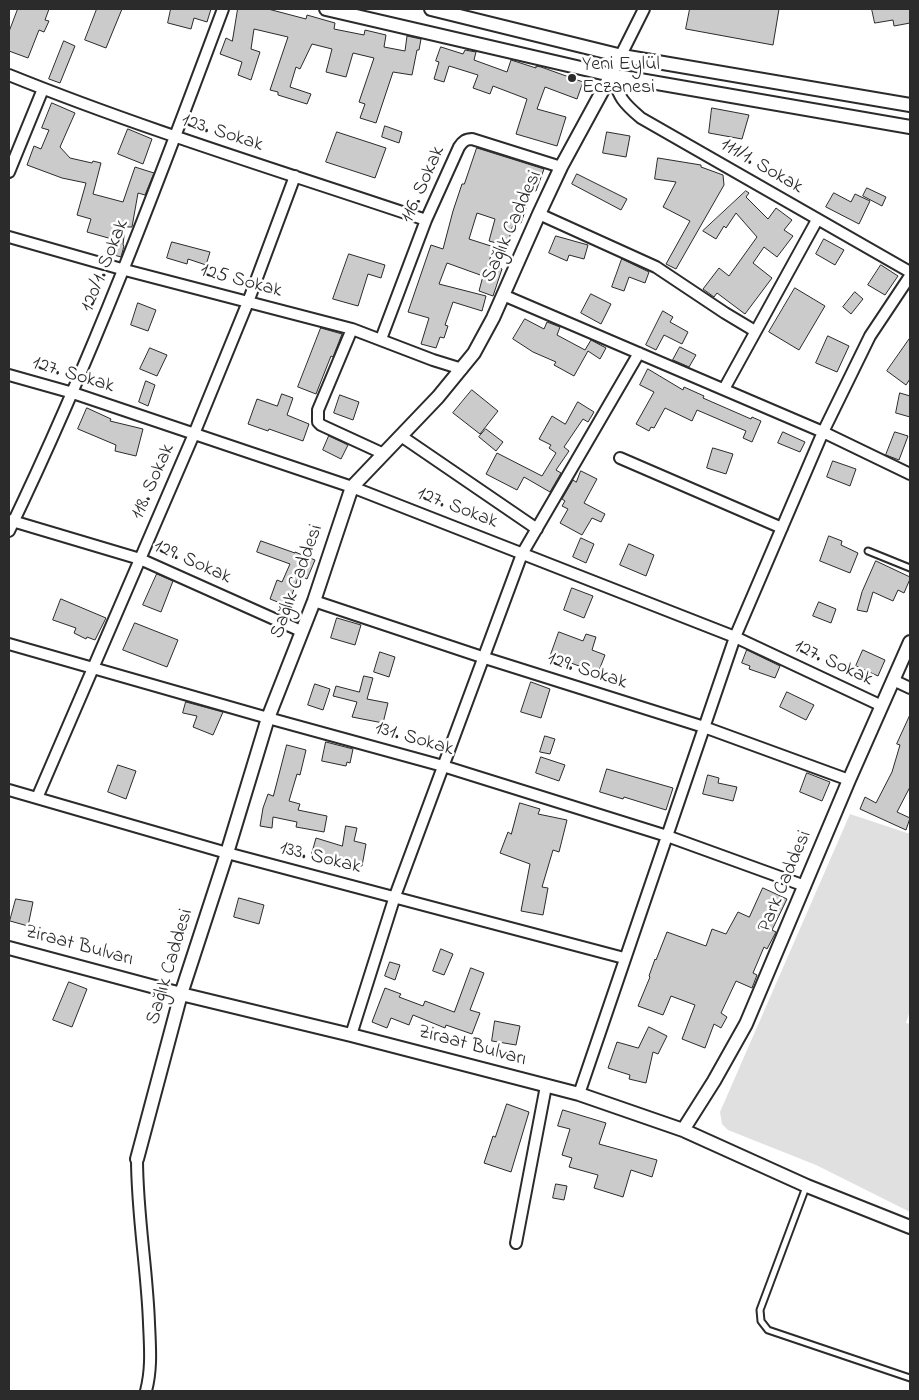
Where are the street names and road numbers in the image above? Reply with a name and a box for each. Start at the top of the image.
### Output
street label: 123. Sokak [178,110,266,158]
street label: 111/1. Sokak [715,134,807,200]
street label: 116. Sokak [396,143,452,227]
street label: Sağlık Caddesi [478,168,548,286]
street label: 120/1. Sokak [77,216,135,316]
street label: 125 Sokak [197,260,285,304]
street label: 127. Sokak [29,352,117,400]
street label: 118. Sokak [127,440,181,524]
street label: 127. Sokak [413,483,501,535]
street label: Sağlık Caddesi [266,522,330,642]
street label: 129. Sokak [149,535,235,591]
street label: 127. Sokak [790,635,876,693]
street label: 129. Sokak [544,648,630,696]
street label: 131. Sokak [372,717,456,763]
street label: Park Caddesi [754,828,818,936]
street label: 133. Sokak [277,837,363,881]
street label: Sağlık Caddesi [142,906,200,1028]
street label: Ziraat Bulvarı [22,921,136,973]
street label: Ziraat Bulvarı [415,1021,529,1073]

